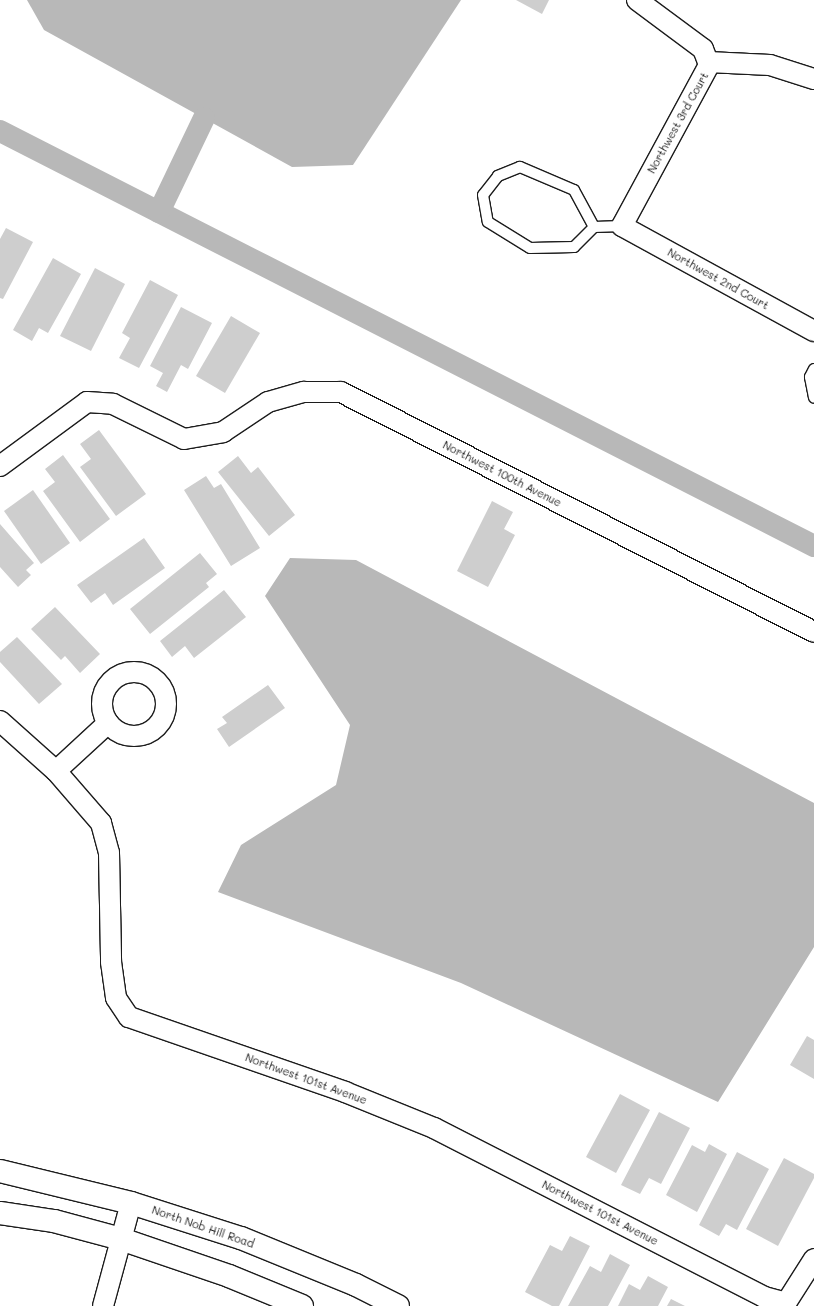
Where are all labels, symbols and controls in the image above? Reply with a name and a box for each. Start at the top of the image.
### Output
street label: Northwest 3rd Court [645,70,711,176]
street label: Northwest 2nd Court [665,246,771,312]
street label: Northwest 100th Avenue [440,438,564,510]
street label: Northwest 101st Avenue [243,1051,369,1107]
street label: Northwest 101st Avenue [540,1178,660,1248]
street label: North Nob Hill Road [150,1203,256,1251]

